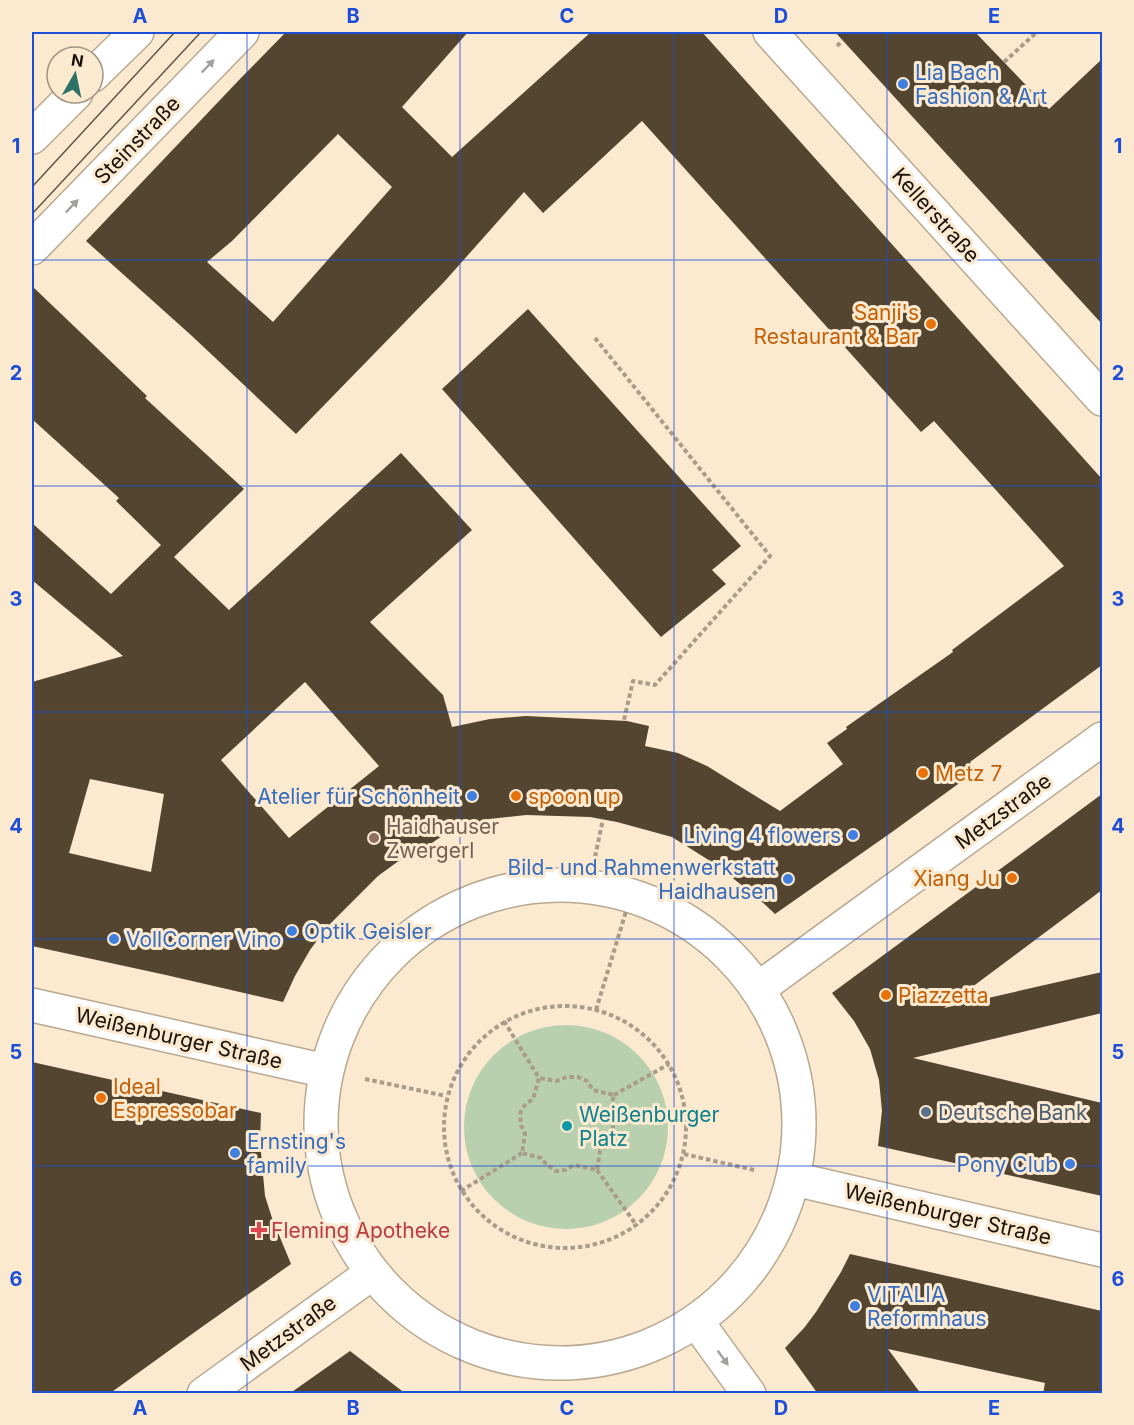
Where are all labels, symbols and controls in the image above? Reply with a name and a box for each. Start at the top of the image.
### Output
text: A [133,4,148,28]
text: B [346,4,360,28]
text: C [560,4,574,28]
text: D [774,4,788,28]
text: E [988,4,1000,28]
north arrow [45,45,105,105]
text: N [70,49,85,71]
one-way arrow [201,59,215,74]
place label: Lia Bach Fashion & Art [915,60,1047,109]
marker: Lia Bach Fashion & Art [896,77,910,91]
street label: Steinstraße [89,91,185,189]
text: 1 [12,134,20,158]
text: 1 [1114,134,1122,158]
street label: Kellerstraße [887,163,985,267]
one-way arrow [65,200,79,214]
place label: Sanji's Restaurant & Bar [754,300,919,349]
marker: Sanji's Restaurant & Bar [924,317,938,331]
text: 2 [10,361,22,385]
text: 2 [1112,361,1124,385]
text: 3 [10,587,22,611]
text: 3 [1112,587,1124,611]
place label: Metz 7 [935,761,1002,786]
marker: Metz 7 [916,766,930,780]
street label: Metzstraße [950,768,1056,854]
place label: Atelier für Schönheit [257,784,460,809]
place label: spoon up [528,784,621,809]
marker: Atelier für Schönheit [465,789,479,803]
marker: spoon up [509,789,523,803]
text: 4 [9,814,23,838]
place label: Haidhauser Zwergerl [386,814,499,863]
text: 4 [1111,814,1125,838]
place label: Living 4 flowers [683,823,841,848]
marker: Living 4 flowers [846,828,860,842]
marker: Haidhauser Zwergerl [367,831,381,845]
place label: Bild- und Rahmenwerkstatt Haidhausen [508,855,776,904]
place label: Xiang Ju [913,866,1000,891]
marker: Xiang Ju [1005,871,1019,885]
marker: Bild- und Rahmenwerkstatt Haidhausen [781,872,795,886]
place label: Optik Geisler [304,919,432,944]
marker: Optik Geisler [285,924,299,938]
place label: VollCorner Vino [126,927,281,952]
marker: VollCorner Vino [107,932,121,946]
place label: Piazzetta [898,983,989,1008]
marker: Piazzetta [879,988,893,1002]
street label: Weißenburger Straße [73,1002,285,1074]
text: 5 [10,1040,22,1064]
text: 5 [1112,1040,1124,1064]
place label: Ideal Espressobar [113,1074,237,1123]
marker: Ideal Espressobar [94,1091,108,1105]
place label: Deutsche Bank [938,1100,1088,1125]
place label: Weißenburger Platz [579,1102,720,1151]
marker: Deutsche Bank [919,1105,933,1119]
marker: Weißenburger Platz [560,1119,574,1133]
place label: Ernsting's family [247,1129,346,1178]
marker: Ernsting's family [228,1146,242,1160]
place label: Pony Club [957,1152,1058,1177]
marker: Pony Club [1063,1157,1077,1171]
street label: Weißenburger Straße [842,1178,1054,1250]
place label: Fleming Apotheke [271,1218,450,1243]
marker: Fleming Apotheke [252,1223,266,1237]
text: 6 [10,1267,23,1291]
text: 6 [1112,1267,1125,1291]
place label: VITALIA Reformhaus [867,1282,987,1331]
street label: Metzstraße [235,1290,341,1376]
marker: VITALIA Reformhaus [848,1299,862,1313]
one-way arrow [717,1349,729,1365]
text: A [133,1396,148,1420]
text: B [346,1396,360,1420]
text: C [560,1396,574,1420]
text: D [774,1396,788,1420]
text: E [988,1396,1000,1420]

